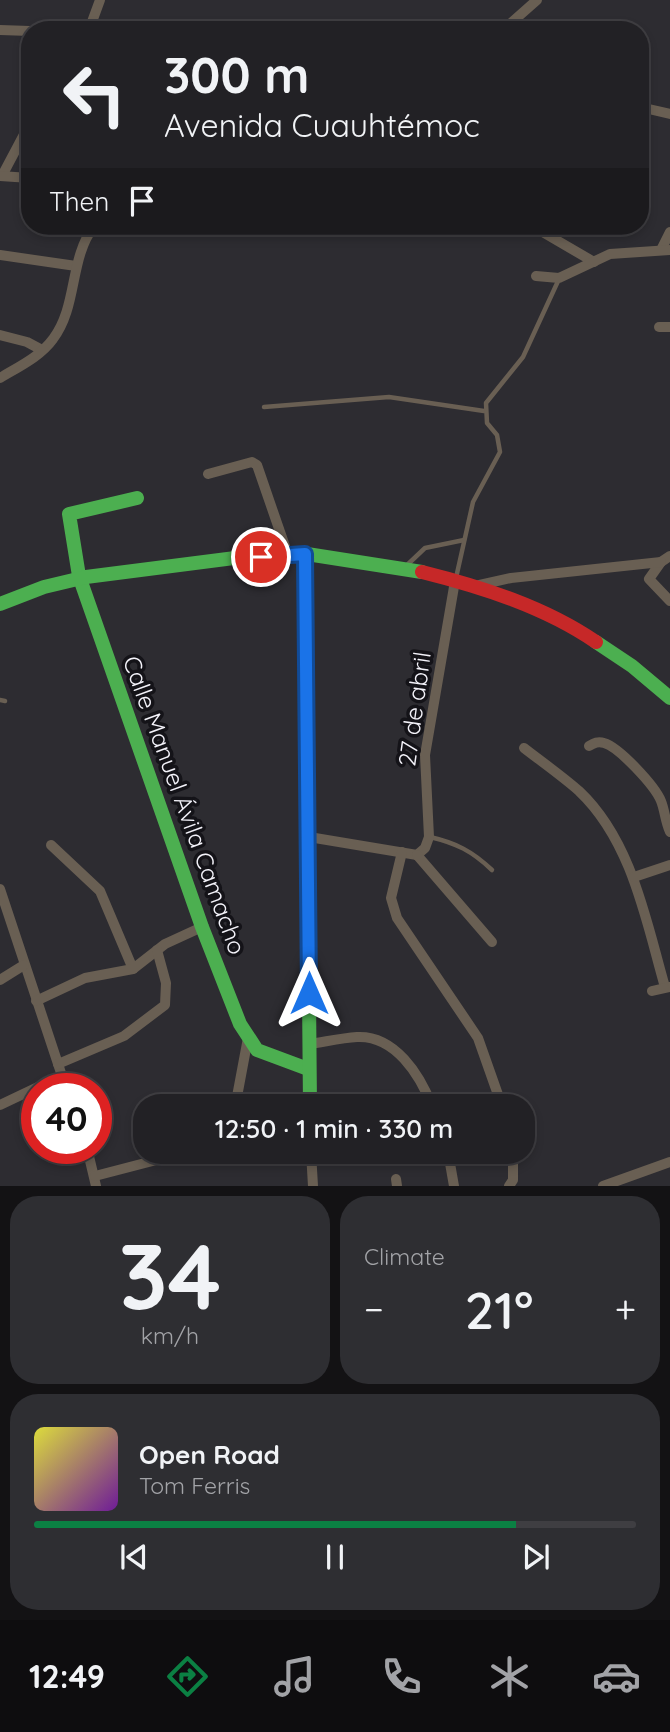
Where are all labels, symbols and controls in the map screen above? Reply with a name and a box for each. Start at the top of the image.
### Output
text: 300 m [164,44,309,105]
icon: left [49,49,140,140]
text: Avenida Cuauhtémoc [164,105,480,145]
icon: arrive [123,182,161,220]
text: Then [49,185,109,218]
pin [231,527,291,587]
icon: arrive [242,538,280,576]
street label: 27 de abril [391,650,437,768]
street label: Calle Manuel Ávila Camacho [117,651,253,959]
position arrow [272,956,346,1030]
speed limit sign: 40 [21,1073,112,1164]
text: 12:50 · 1 min · 330 m [215,1112,453,1145]
text: 34 [119,1218,221,1332]
text: Climate [364,1242,445,1271]
text: 21° [465,1277,533,1342]
text: − [364,1285,384,1333]
text: + [615,1285,636,1333]
text: km/h [141,1321,199,1350]
text: Open Road [139,1438,280,1471]
text: Tom Ferris [139,1471,250,1500]
icon: previous [115,1538,153,1576]
icon: pause [316,1538,354,1576]
icon: next [517,1538,555,1576]
icon: directions [163,1652,212,1701]
icon: music [270,1652,319,1701]
icon: phone [377,1652,426,1701]
icon: climate [485,1652,534,1701]
icon: car [592,1652,641,1701]
text: 12:49 [29,1656,105,1696]

